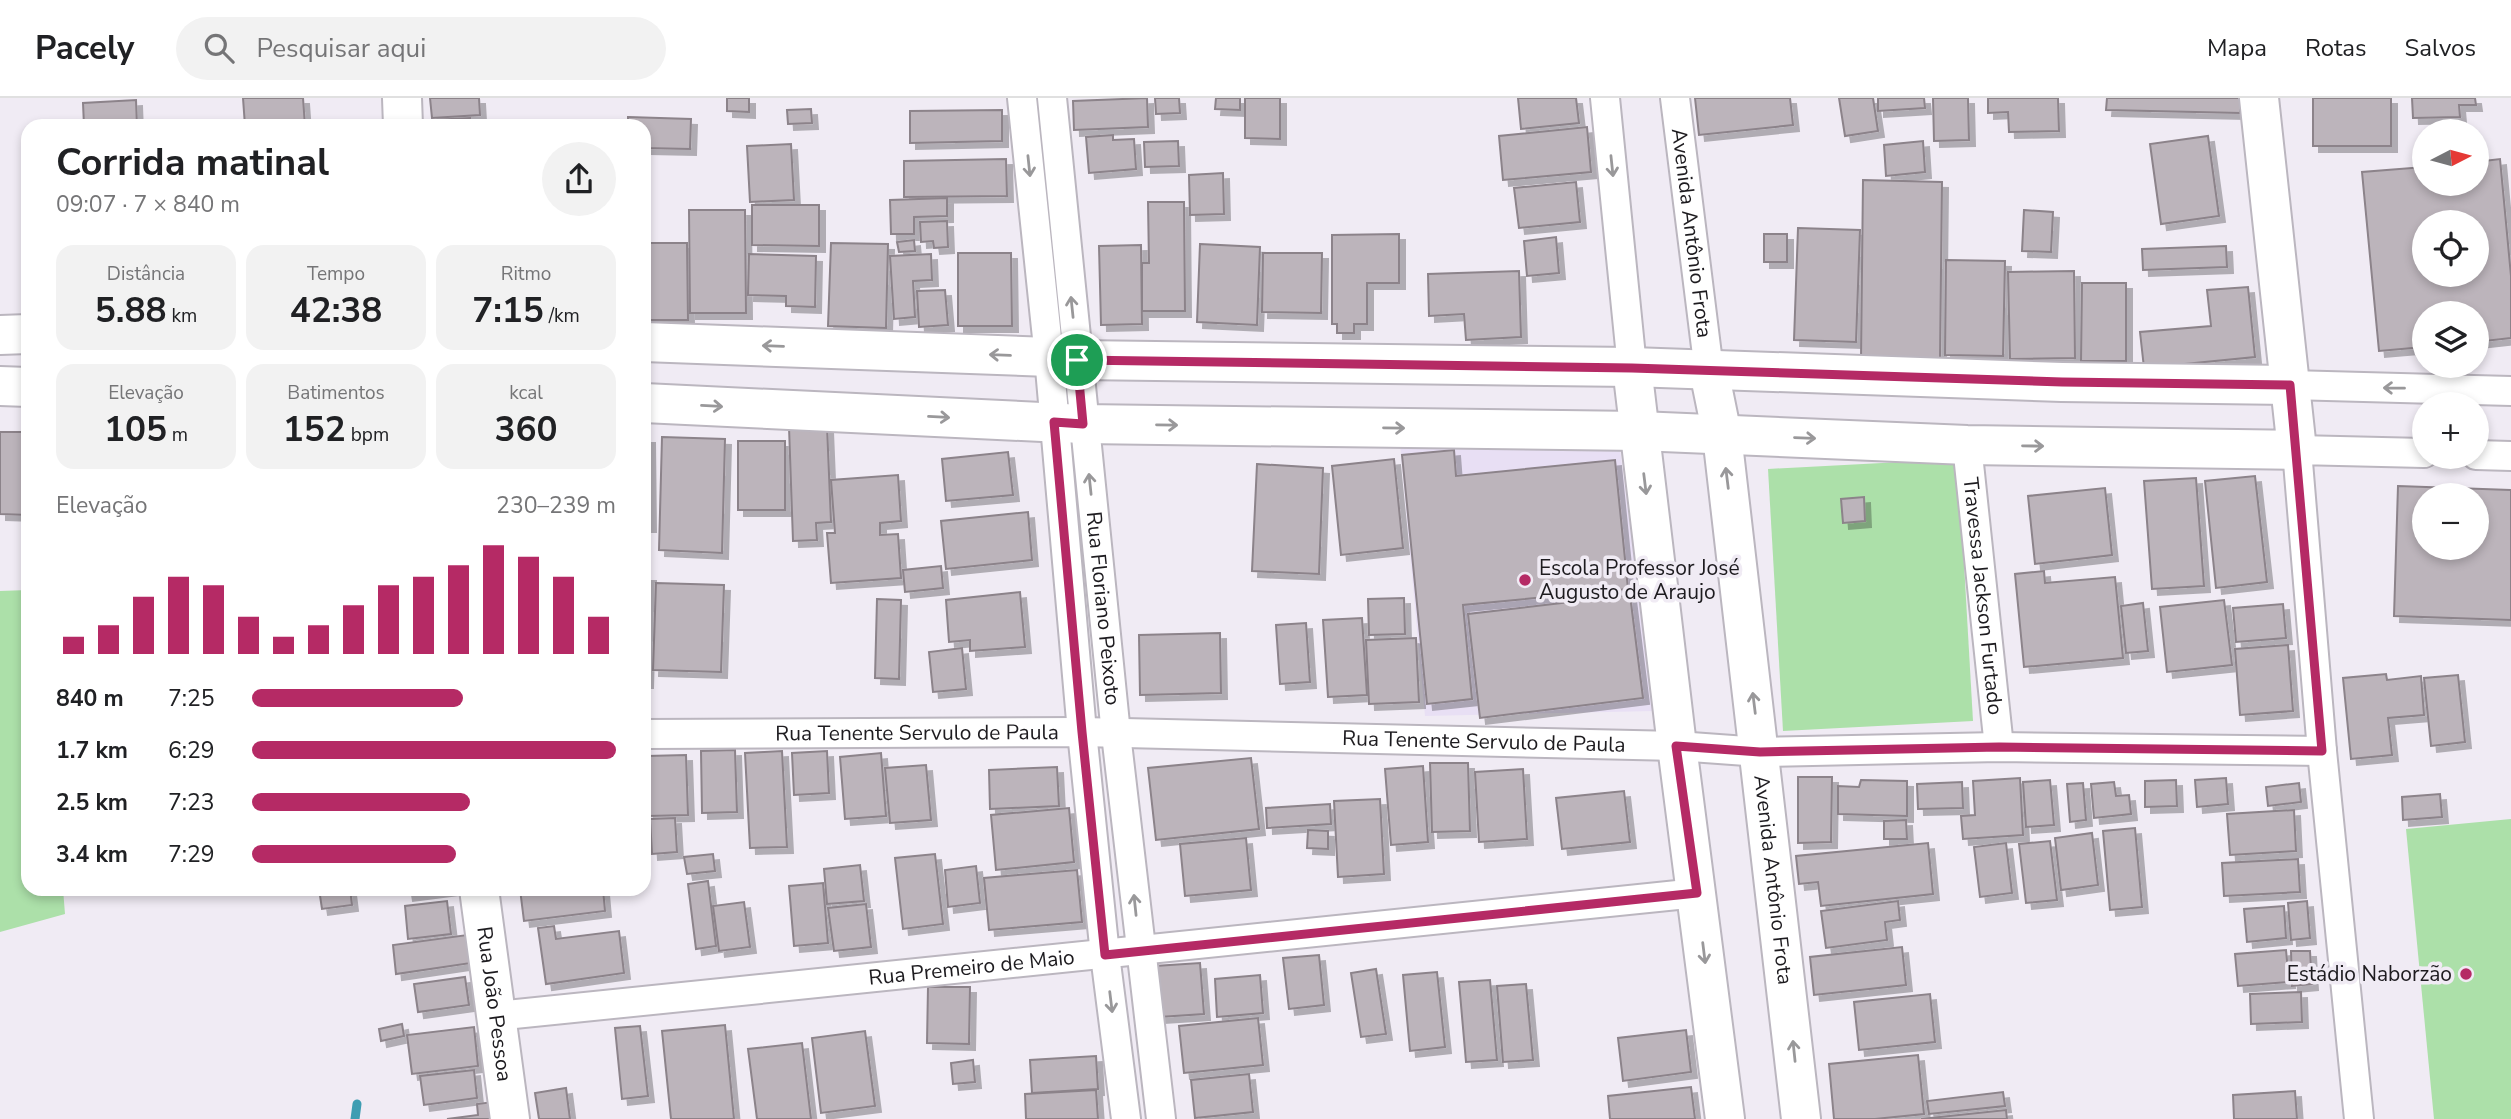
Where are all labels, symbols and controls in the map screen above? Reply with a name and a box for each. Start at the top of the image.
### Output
search box [176,17,666,80]
text: Pacely [35,26,134,71]
icon: search [200,29,238,67]
text: Pesquisar aqui [256,31,426,66]
text: Mapa [2207,32,2267,64]
text: Rotas [2305,32,2367,64]
text: Salvos [2405,32,2476,64]
north arrow [2412,119,2488,196]
map controls [2412,119,2489,560]
street label: Avenida Antônio Frota [1665,126,1719,339]
text: Corrida matinal [56,137,329,188]
button: share [542,142,616,216]
one-way arrow [1023,154,1036,177]
one-way arrow [1606,154,1619,177]
text: 09:07 · 7 × 840 m [56,189,240,220]
button: locate [2412,210,2489,287]
text: Distância [107,261,185,287]
text: Tempo [307,261,365,287]
text: Ritmo [501,261,551,287]
text: 5.88 [95,287,167,334]
text: 42:38 [290,287,382,334]
text: 7:15 [472,287,544,334]
one-way arrow [1066,296,1079,319]
button: layers [2412,301,2489,378]
text: km [167,303,197,329]
text: /km [544,303,580,329]
pin [1047,330,1107,390]
one-way arrow [762,340,785,353]
icon: arrive [1058,341,1096,379]
one-way arrow [989,348,1012,361]
text: Elevação [108,380,184,406]
text: Batimentos [287,380,385,406]
text: kcal [509,380,543,406]
one-way arrow [2383,381,2406,395]
button: + [2412,392,2489,469]
one-way arrow [700,400,723,413]
text: 105 [104,406,167,453]
text: 152 [283,406,346,453]
text: 360 [494,406,558,453]
one-way arrow [928,410,951,423]
one-way arrow [1155,418,1178,432]
one-way arrow [1382,421,1405,435]
text: m [167,422,188,448]
text: bpm [346,422,389,448]
one-way arrow [1793,432,1816,445]
one-way arrow [2021,439,2044,453]
one-way arrow [1721,467,1734,489]
one-way arrow [1639,472,1652,495]
one-way arrow [1083,474,1096,496]
street label: Travessa Jackson Furtado [1957,476,2010,716]
button: − [2412,483,2489,560]
text: Elevação [56,490,148,521]
text: 230–239 m [496,490,616,521]
street label: Rua Floriano Peixoto [1080,510,1127,707]
place label: Escola Professor José Augusto de Araujo [1539,554,1740,606]
marker: Escola Professor José Augusto de Araujo [1517,572,1533,588]
text: 840 m [56,683,124,714]
text: 7:25 [168,683,215,714]
one-way arrow [1747,693,1760,715]
street label: Rua Tenente Servulo de Paula [775,718,1059,747]
street label: Rua Tenente Servulo de Paula [1342,724,1626,759]
text: 1.7 km [56,735,128,766]
text: 6:29 [168,735,215,766]
street label: Avenida Antônio Frota [1747,773,1799,986]
text: 2.5 km [56,787,128,818]
text: 7:23 [168,787,215,818]
text: 3.4 km [56,839,128,870]
text: 7:29 [168,839,215,870]
one-way arrow [1128,895,1141,917]
street label: Rua João Pessoa [470,925,519,1083]
one-way arrow [1698,941,1711,964]
street label: Rua Premeiro de Maio [867,943,1076,992]
place label: Estádio Naborzão [2287,960,2452,988]
marker: Estádio Naborzão [2458,966,2474,982]
one-way arrow [1105,990,1118,1013]
one-way arrow [1787,1040,1800,1063]

